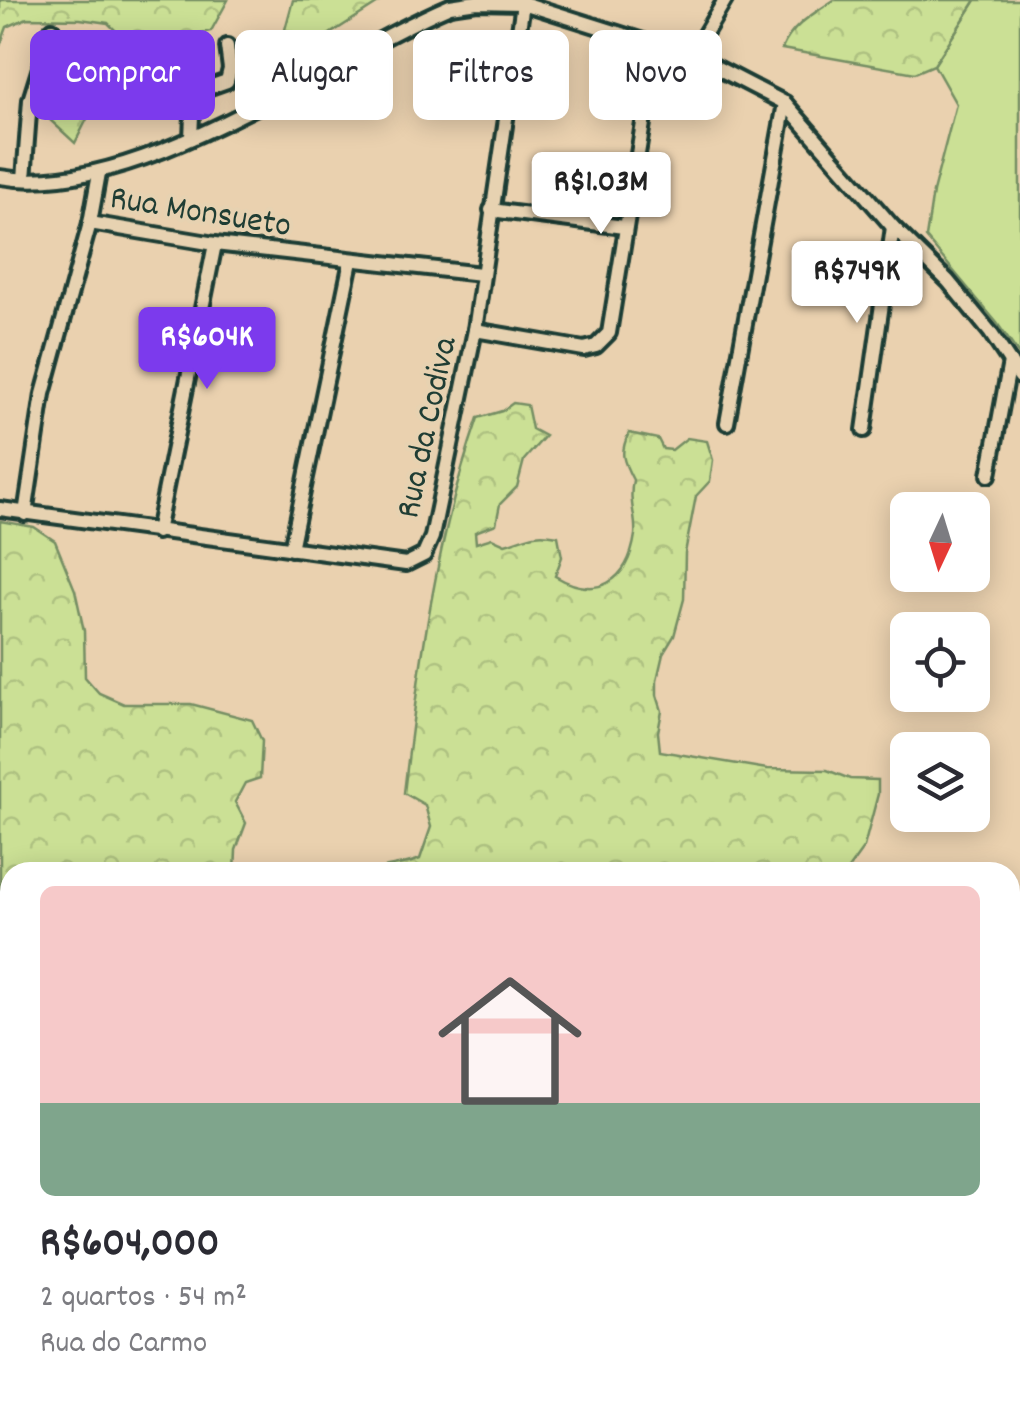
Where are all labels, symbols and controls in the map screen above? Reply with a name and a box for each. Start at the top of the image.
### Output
chip: Comprar [30,30,215,120]
chip: Alugar [235,30,393,120]
chip: Filtros [413,30,569,120]
chip: Novo [589,30,722,120]
pin: R$1.03M [509,152,693,237]
text: R$1.03M [554,161,648,207]
street label: Rua Monsueto [106,175,294,253]
pin: R$749K [776,241,938,326]
text: R$749K [814,250,900,296]
pin: R$604K [126,307,288,392]
text: R$604K [161,316,254,362]
street label: Rua da Codiva [385,332,473,523]
north arrow [890,492,990,592]
map controls [890,492,990,832]
button: locate [890,612,990,712]
button: layers [890,732,990,832]
icon: home [420,951,600,1131]
text: R$604,000 [40,1216,219,1276]
text: 2 quartos · 54 m² [40,1276,247,1322]
text: Rua do Carmo [40,1322,207,1368]

